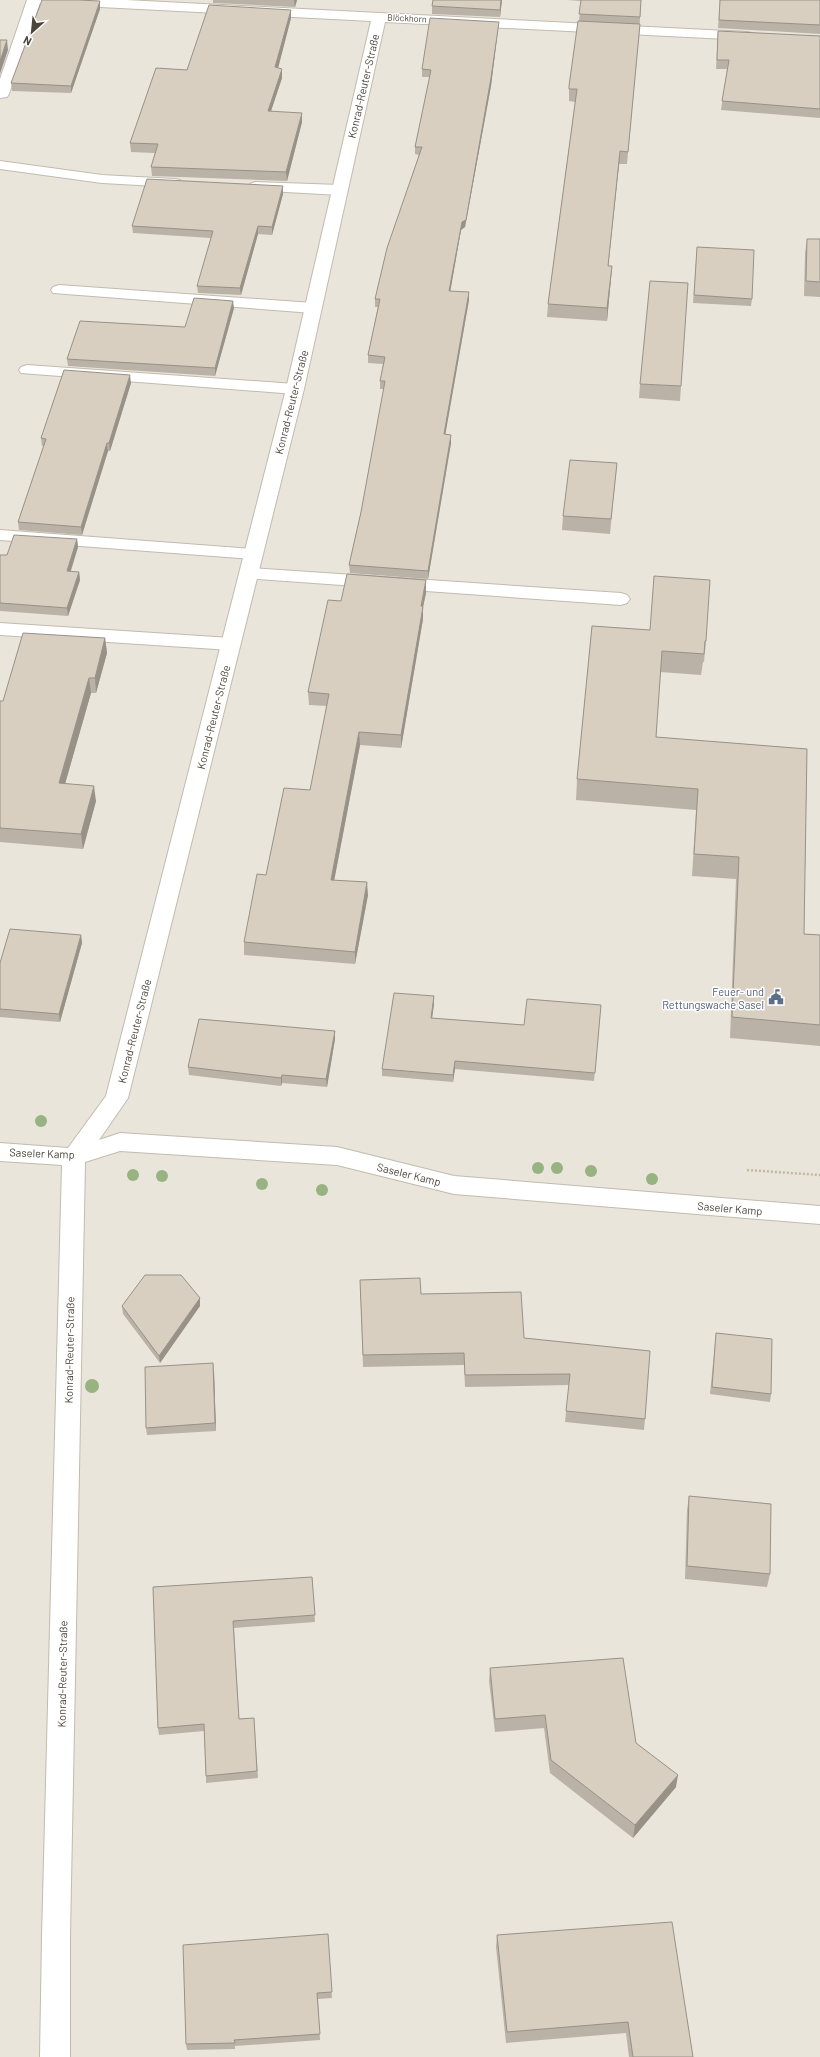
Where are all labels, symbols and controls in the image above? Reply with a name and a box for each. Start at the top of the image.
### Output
street label: Blöckhorn [387,11,427,25]
north arrow [12,12,52,52]
street label: Konrad-Reuter-Straße [345,32,381,140]
text: N [21,34,33,49]
street label: Konrad-Reuter-Straße [272,348,310,455]
street label: Konrad-Reuter-Straße [194,663,232,770]
street label: Konrad-Reuter-Straße [115,977,153,1084]
place label: Feuer- und Rettungswache Sasel [662,985,764,1011]
public building icon: Feuer- und Rettungswache Sasel [767,988,785,1006]
street label: Saseler Kamp [9,1145,75,1161]
street label: Saseler Kamp [376,1160,442,1188]
street label: Saseler Kamp [697,1199,763,1217]
street label: Konrad-Reuter-Straße [62,1296,76,1404]
street label: Konrad-Reuter-Straße [55,1620,69,1728]

